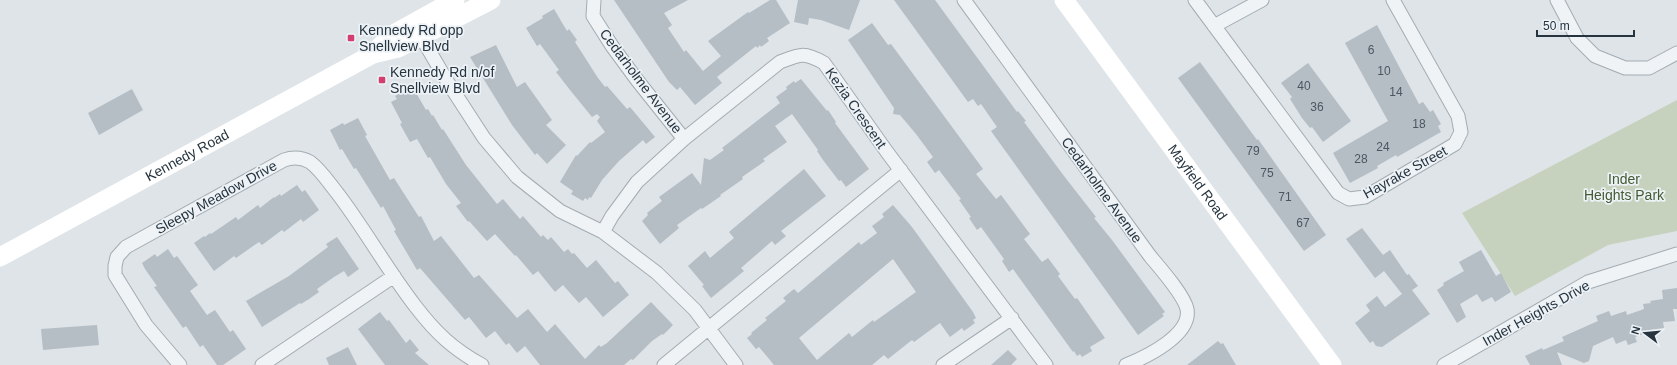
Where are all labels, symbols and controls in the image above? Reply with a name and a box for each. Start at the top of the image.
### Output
scale bar [1537,12,1634,38]
text: 50 m [1543,19,1570,33]
place label: Kennedy Rd opp Snellview Blvd [359,22,464,54]
street label: Cedarholme Avenue [597,26,686,137]
marker: Kennedy Rd opp Snellview Blvd [346,33,356,43]
house number: 6 [1368,43,1375,57]
place label: Kennedy Rd n/of Snellview Blvd [390,64,494,96]
house number: 10 [1377,64,1391,78]
street label: Kezia Crescent [822,65,890,152]
marker: Kennedy Rd n/of Snellview Blvd [377,75,387,85]
house number: 40 [1297,79,1311,93]
house number: 14 [1389,85,1403,99]
house number: 36 [1310,100,1324,114]
house number: 18 [1412,117,1426,131]
street label: Kennedy Road [143,126,232,184]
street label: Cedarholme Avenue [1058,134,1146,246]
house number: 24 [1376,140,1390,154]
street label: Mayfield Road [1165,141,1231,223]
street label: Hayrake Street [1360,142,1450,202]
house number: 79 [1246,144,1260,158]
house number: 28 [1354,152,1368,166]
street label: Sleepy Meadow Drive [153,157,280,237]
house number: 75 [1260,166,1274,180]
park label: Inder Heights Park [1584,171,1665,203]
house number: 71 [1278,190,1292,204]
house number: 67 [1296,216,1310,230]
street label: Inder Heights Drive [1480,277,1592,349]
north arrow [1625,313,1665,353]
text: N [1629,325,1642,336]

